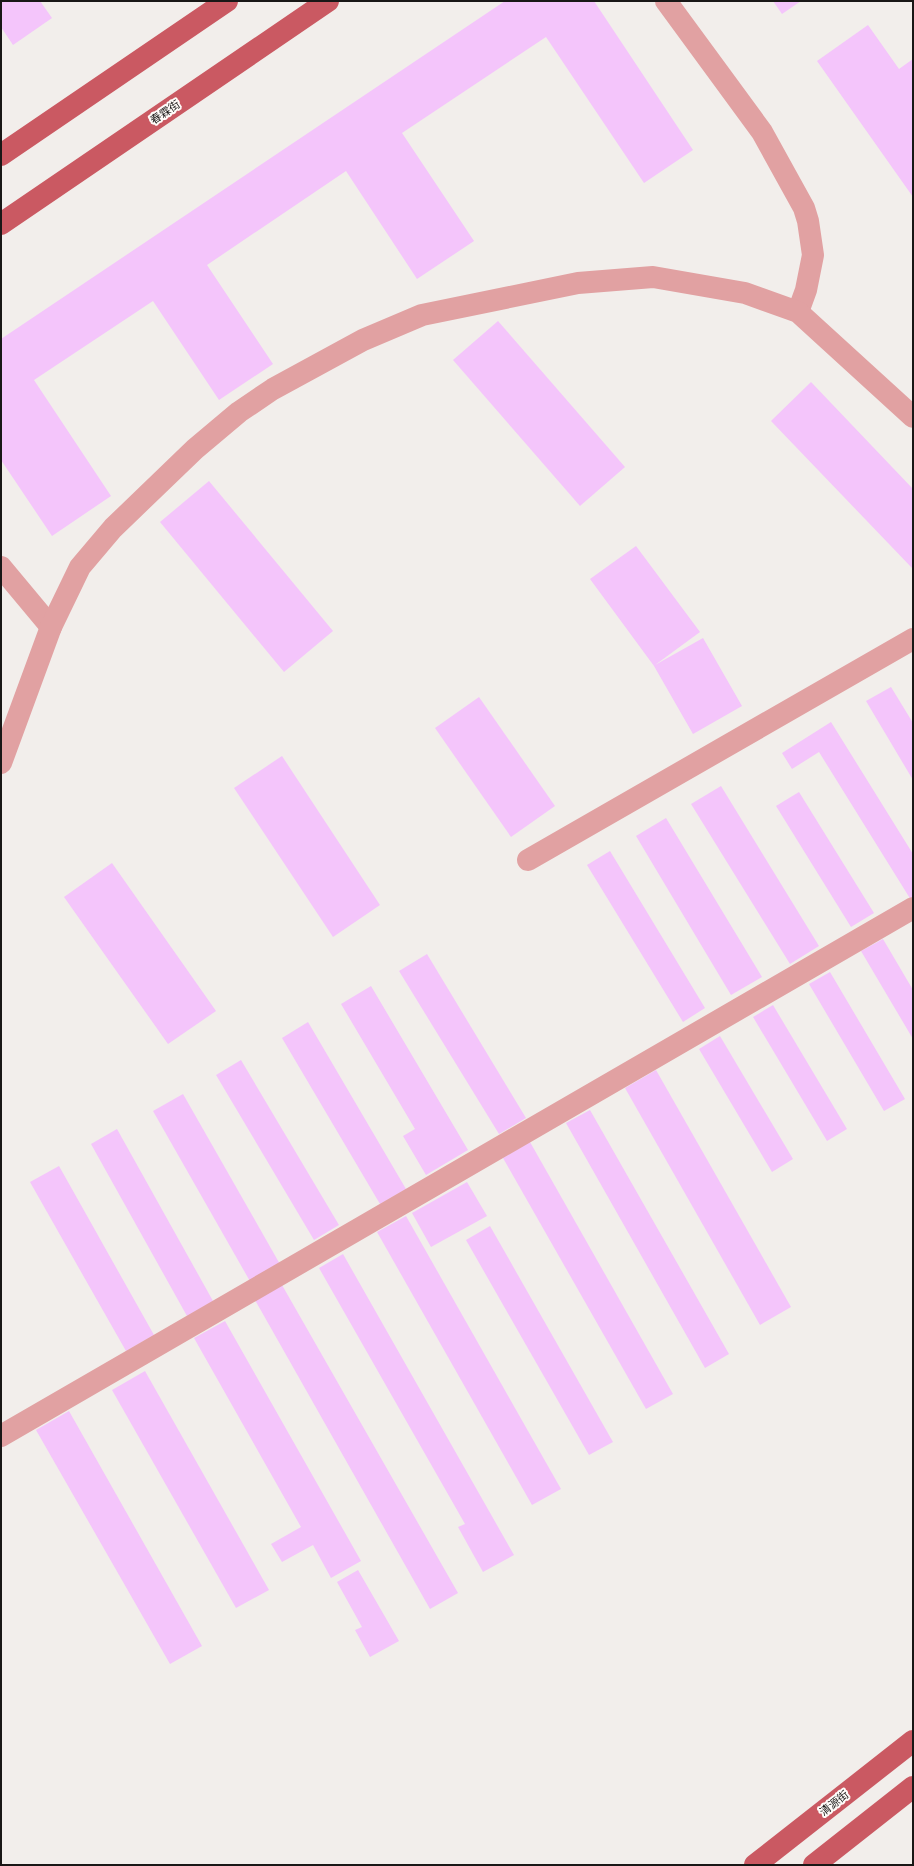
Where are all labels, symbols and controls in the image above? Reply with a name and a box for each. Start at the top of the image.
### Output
street label: 春霖街 [147,97,183,127]
street label: 清源街 [817,1787,851,1819]

